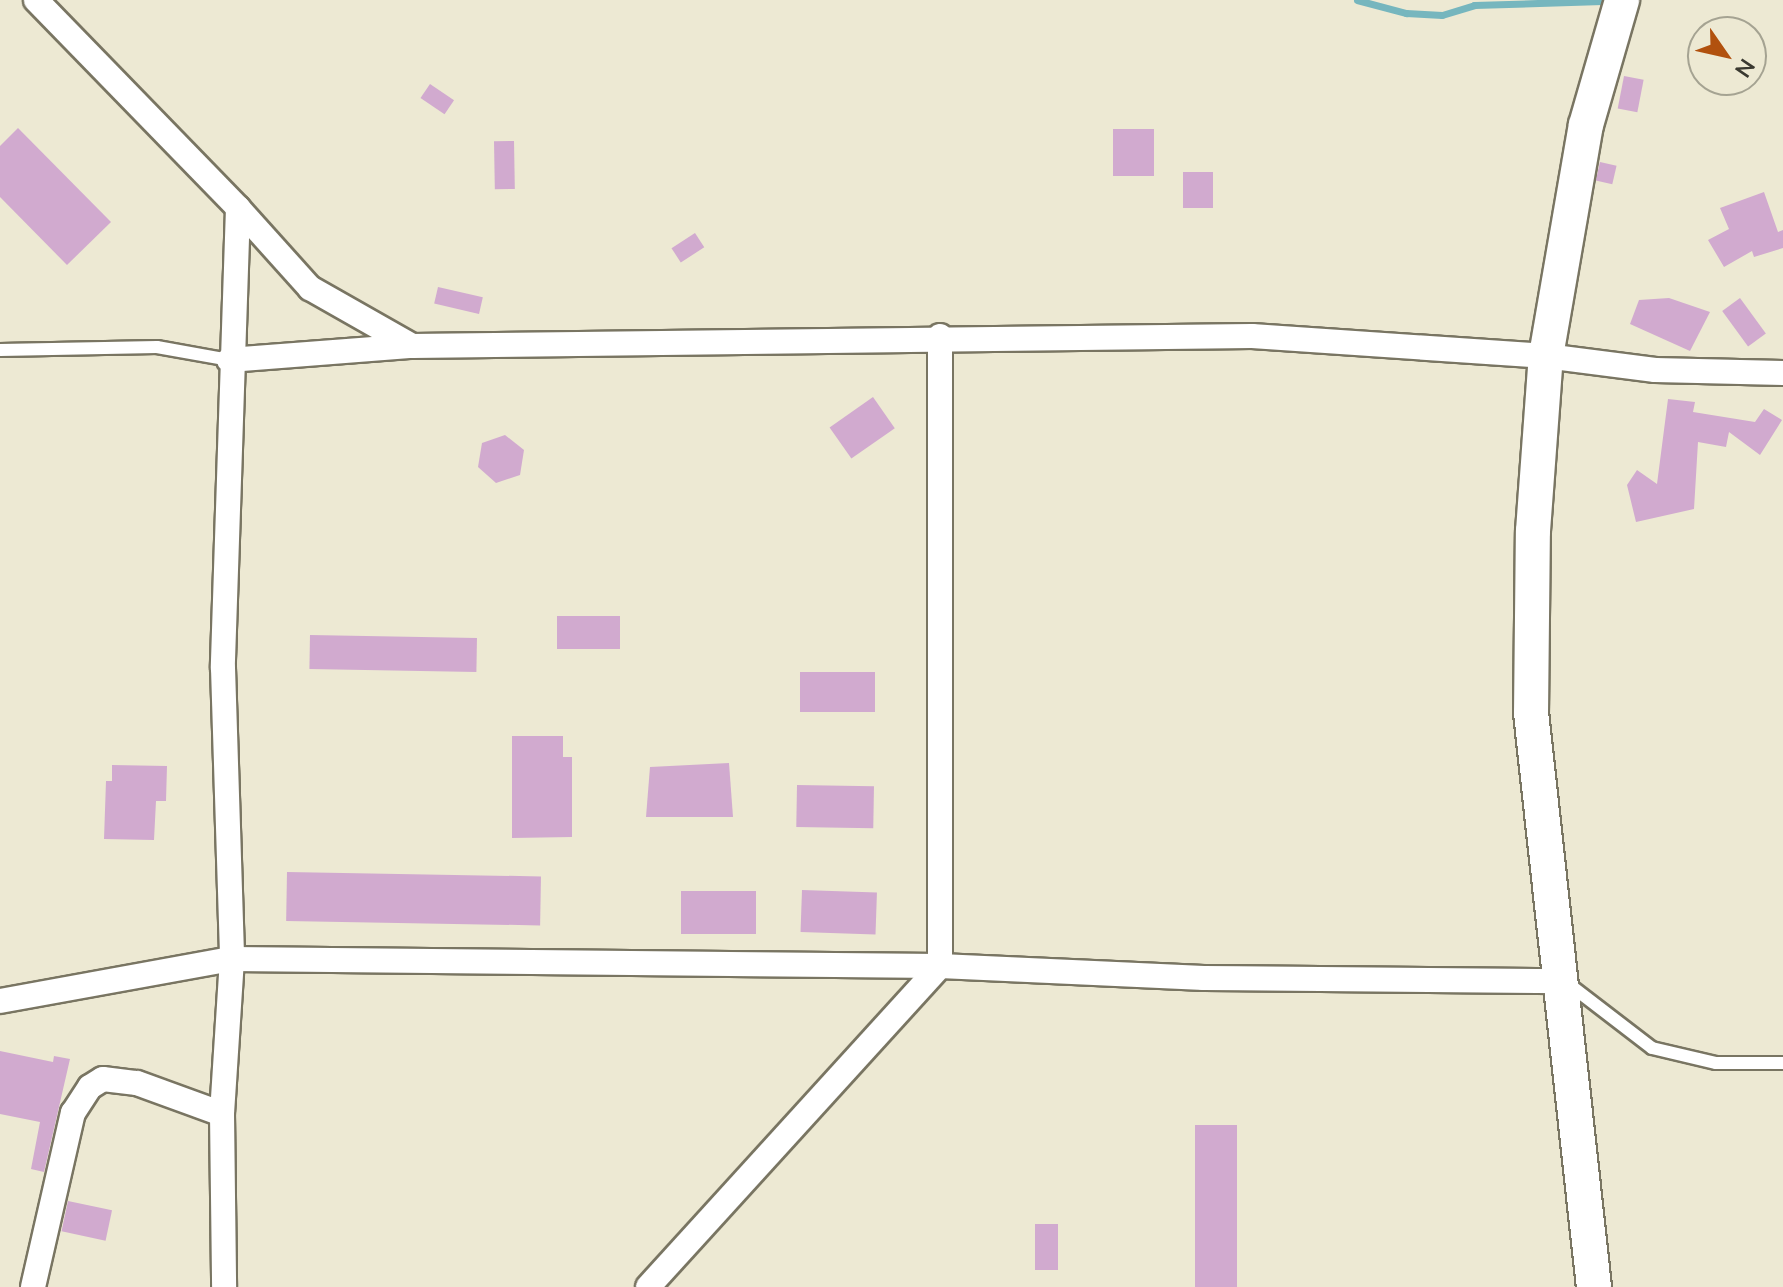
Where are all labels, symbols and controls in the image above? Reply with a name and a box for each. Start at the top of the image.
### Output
north arrow [1687,16,1767,96]
text: N [1729,54,1761,83]

